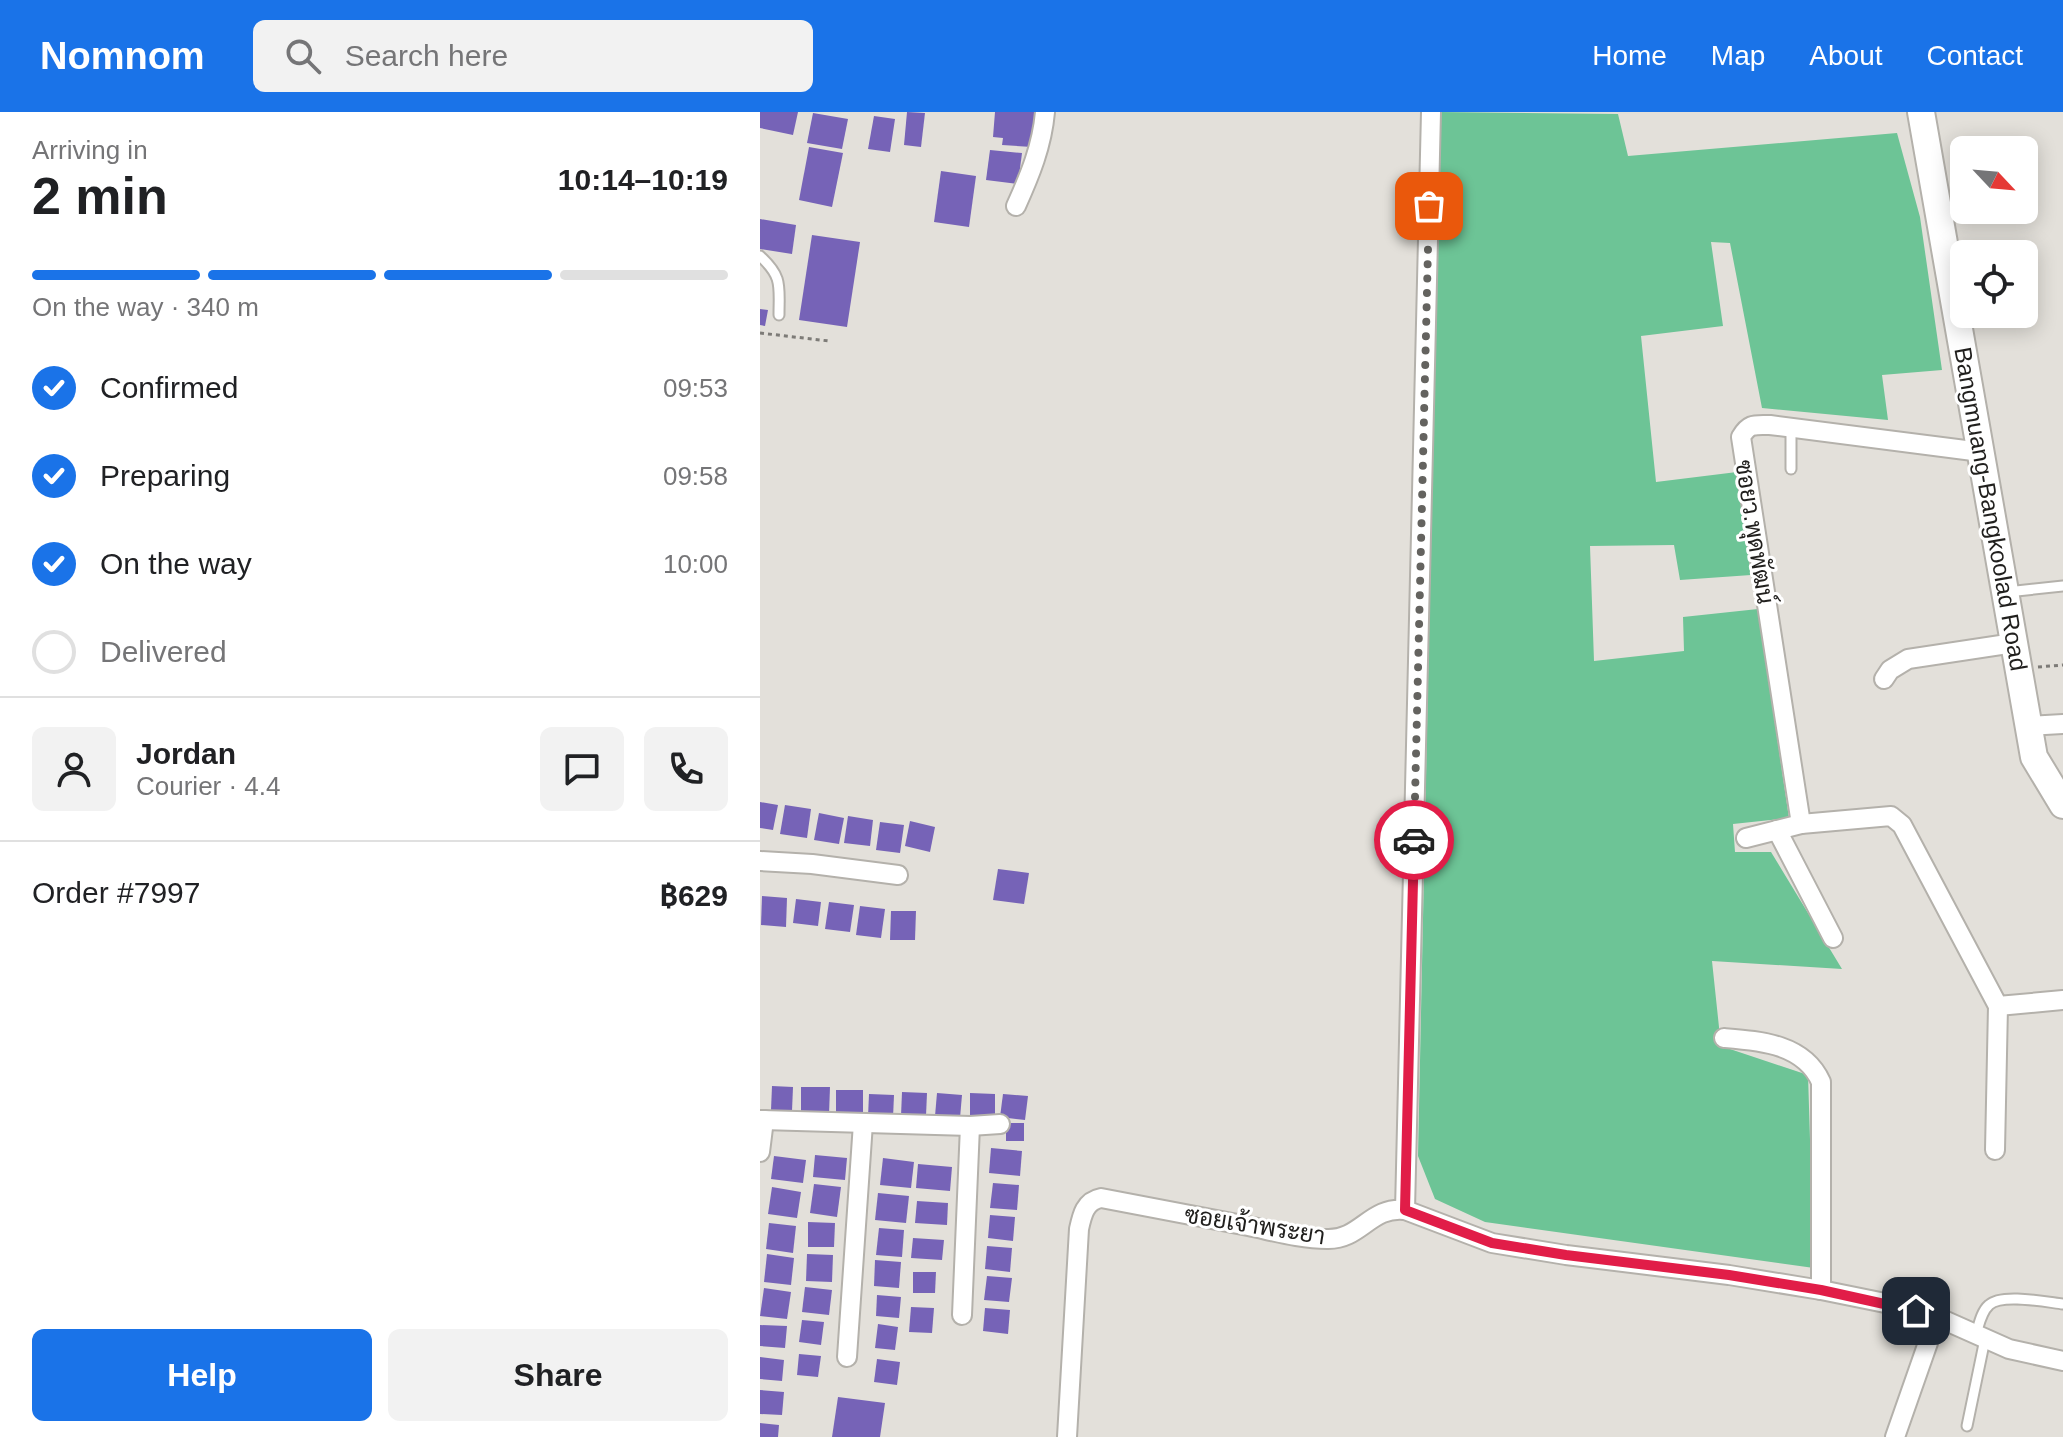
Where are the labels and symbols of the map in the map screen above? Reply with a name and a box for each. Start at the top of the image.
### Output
north arrow [1950,136,2038,224]
pin [1395,172,1463,240]
street label: Bangmuang-Bangkoolad Road [1949,345,2033,673]
street label: ซอยว.พุดพัฒน์ [1727,458,1782,606]
courier [1374,800,1454,880]
street label: ซอยเจ้าพระยา [1183,1200,1327,1249]
pin [1882,1277,1950,1345]

